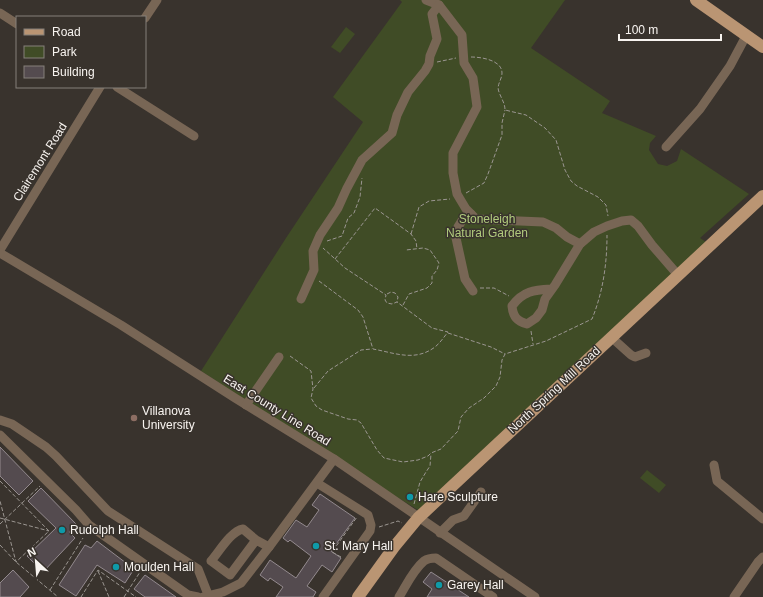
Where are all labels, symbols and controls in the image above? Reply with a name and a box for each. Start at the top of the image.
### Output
legend [16,16,146,88]
scale bar [619,16,721,42]
text: 100 m [625,23,658,37]
text: Road [52,25,81,39]
text: Park [52,45,78,59]
text: Building [52,65,95,79]
street label: Clairemont Road [10,120,70,204]
park label: Stoneleigh Natural Garden [446,212,528,240]
street label: North Spring Mill Road [505,344,603,436]
street label: East County Line Road [221,371,333,449]
place label: Villanova University [142,404,195,432]
marker: Villanova University [129,413,139,423]
place label: Hare Sculpture [418,490,498,504]
marker: Hare Sculpture [405,492,415,502]
place label: Rudolph Hall [70,523,139,537]
marker: Rudolph Hall [57,525,67,535]
place label: St. Mary Hall [324,539,393,553]
north arrow [16,541,56,581]
marker: St. Mary Hall [311,541,321,551]
text: N [25,545,38,559]
place label: Moulden Hall [124,560,194,574]
marker: Moulden Hall [111,562,121,572]
place label: Garey Hall [447,578,504,592]
marker: Garey Hall [434,580,444,590]

